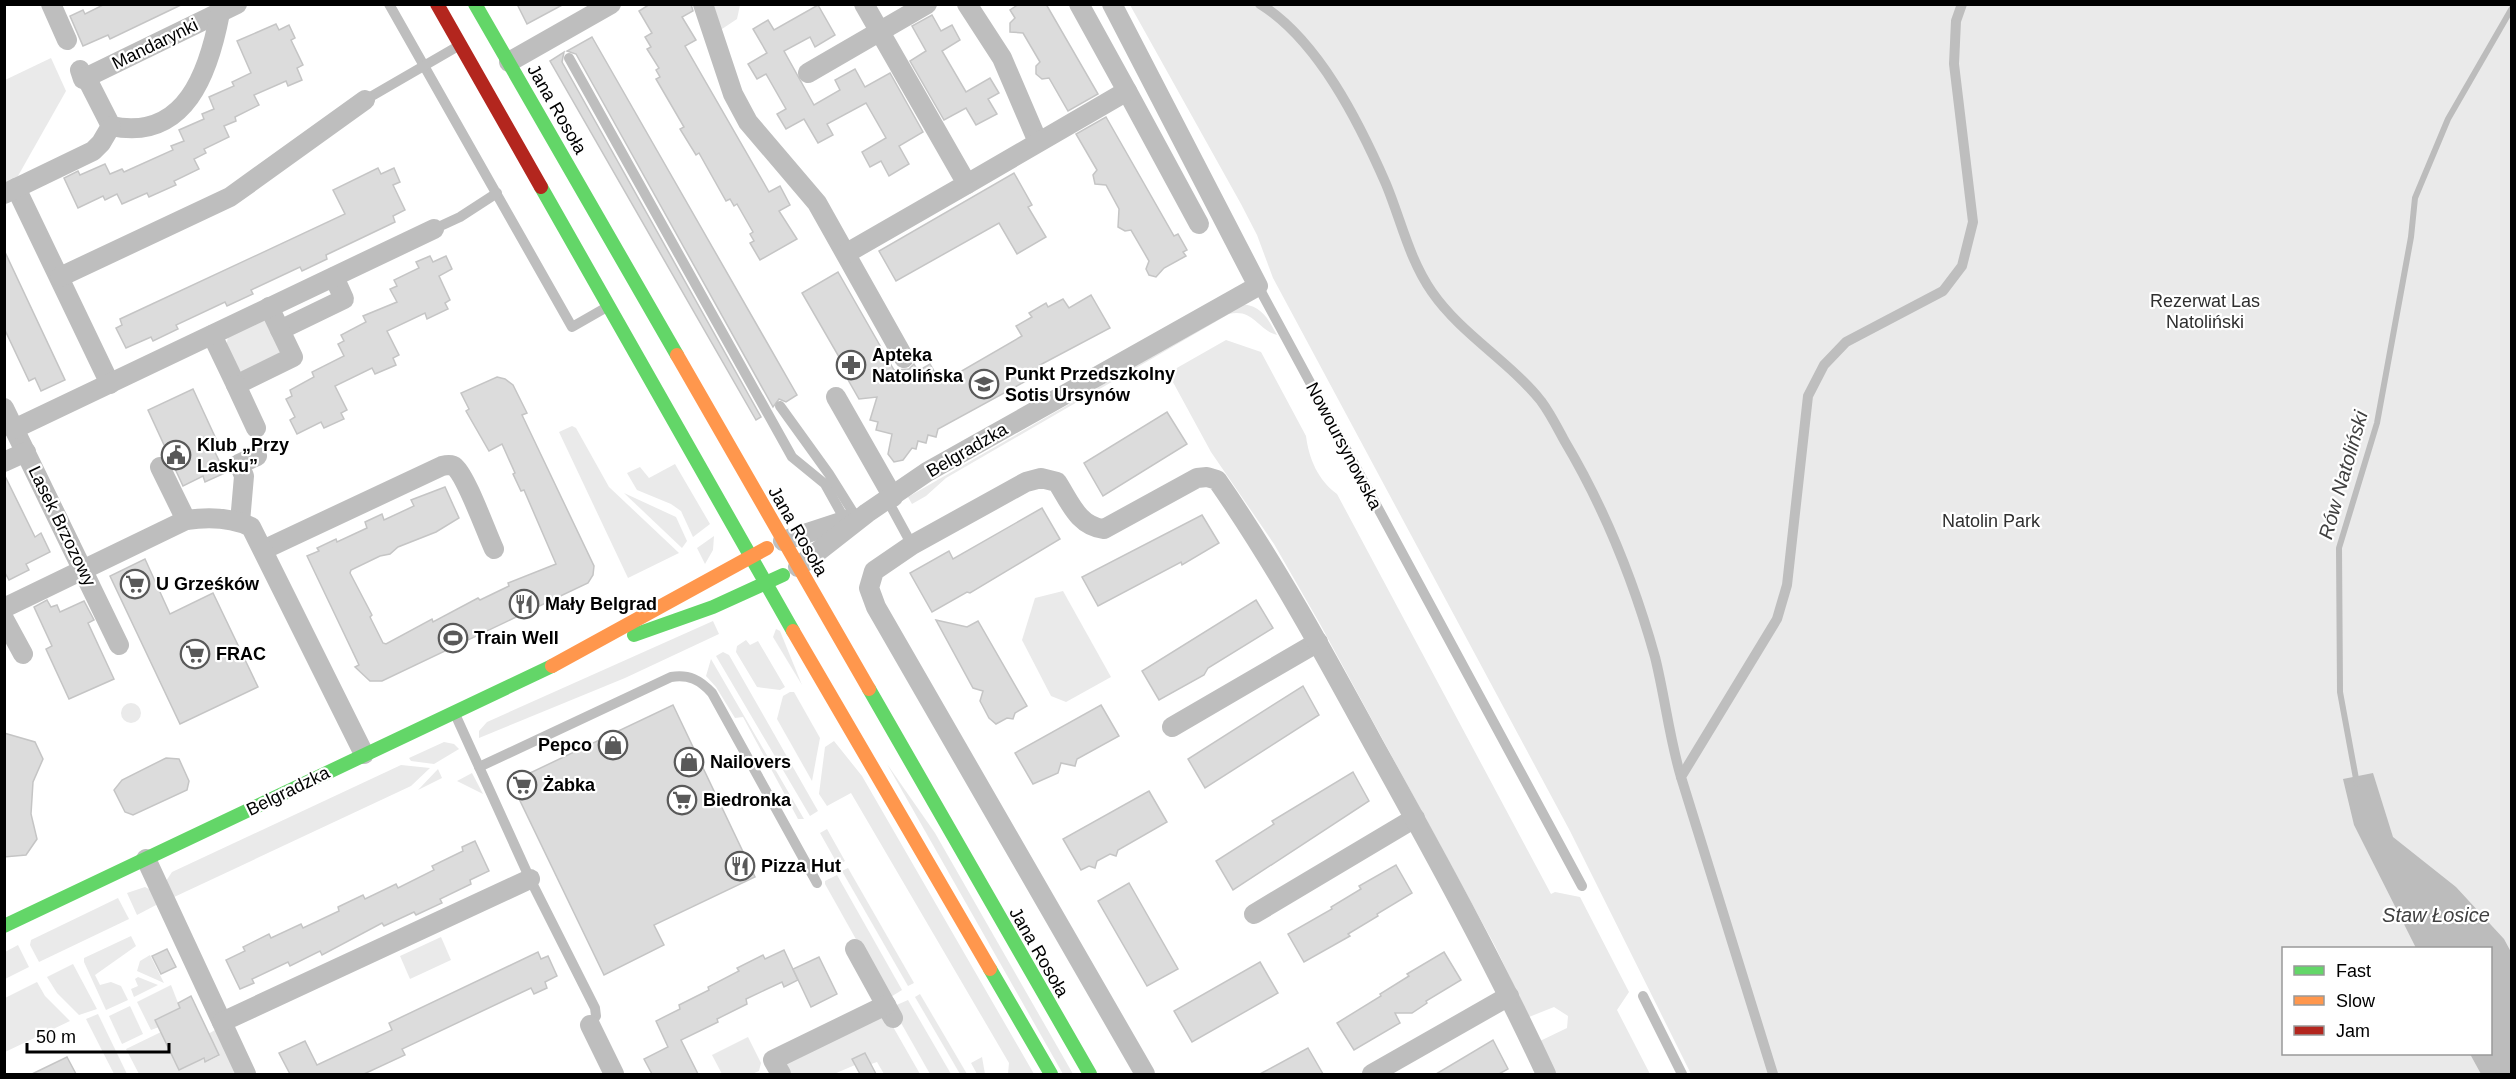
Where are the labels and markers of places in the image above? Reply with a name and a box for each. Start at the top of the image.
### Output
place label: Apteka Natolińska [872,345,964,386]
pharmacy icon: Apteka Natolińska [835,349,867,381]
place label: Punkt Przedszkolny Sotis Ursynów [1005,364,1175,405]
school or university icon: Punkt Przedszkolny Sotis Ursynów [968,368,1000,400]
place label: Klub „Przy Lasku” [197,435,289,476]
public building icon: Klub „Przy Lasku” [160,439,192,471]
supermarket icon: U Grześków [119,568,151,600]
place label: U Grześków [156,574,260,594]
restaurant icon: Mały Belgrad [508,588,540,620]
place label: Mały Belgrad [545,594,657,614]
sports icon: Train Well [437,622,469,654]
place label: Train Well [474,628,559,648]
supermarket icon: FRAC [179,638,211,670]
place label: FRAC [216,644,266,664]
shop icon: Pepco [597,729,629,761]
place label: Pepco [538,735,592,755]
shop icon: Nailovers [673,746,705,778]
place label: Nailovers [710,752,791,772]
supermarket icon: Żabka [506,769,538,801]
place label: Żabka [543,775,596,795]
supermarket icon: Biedronka [666,784,698,816]
place label: Biedronka [703,790,792,810]
restaurant icon: Pizza Hut [724,850,756,882]
place label: Pizza Hut [761,856,841,876]

